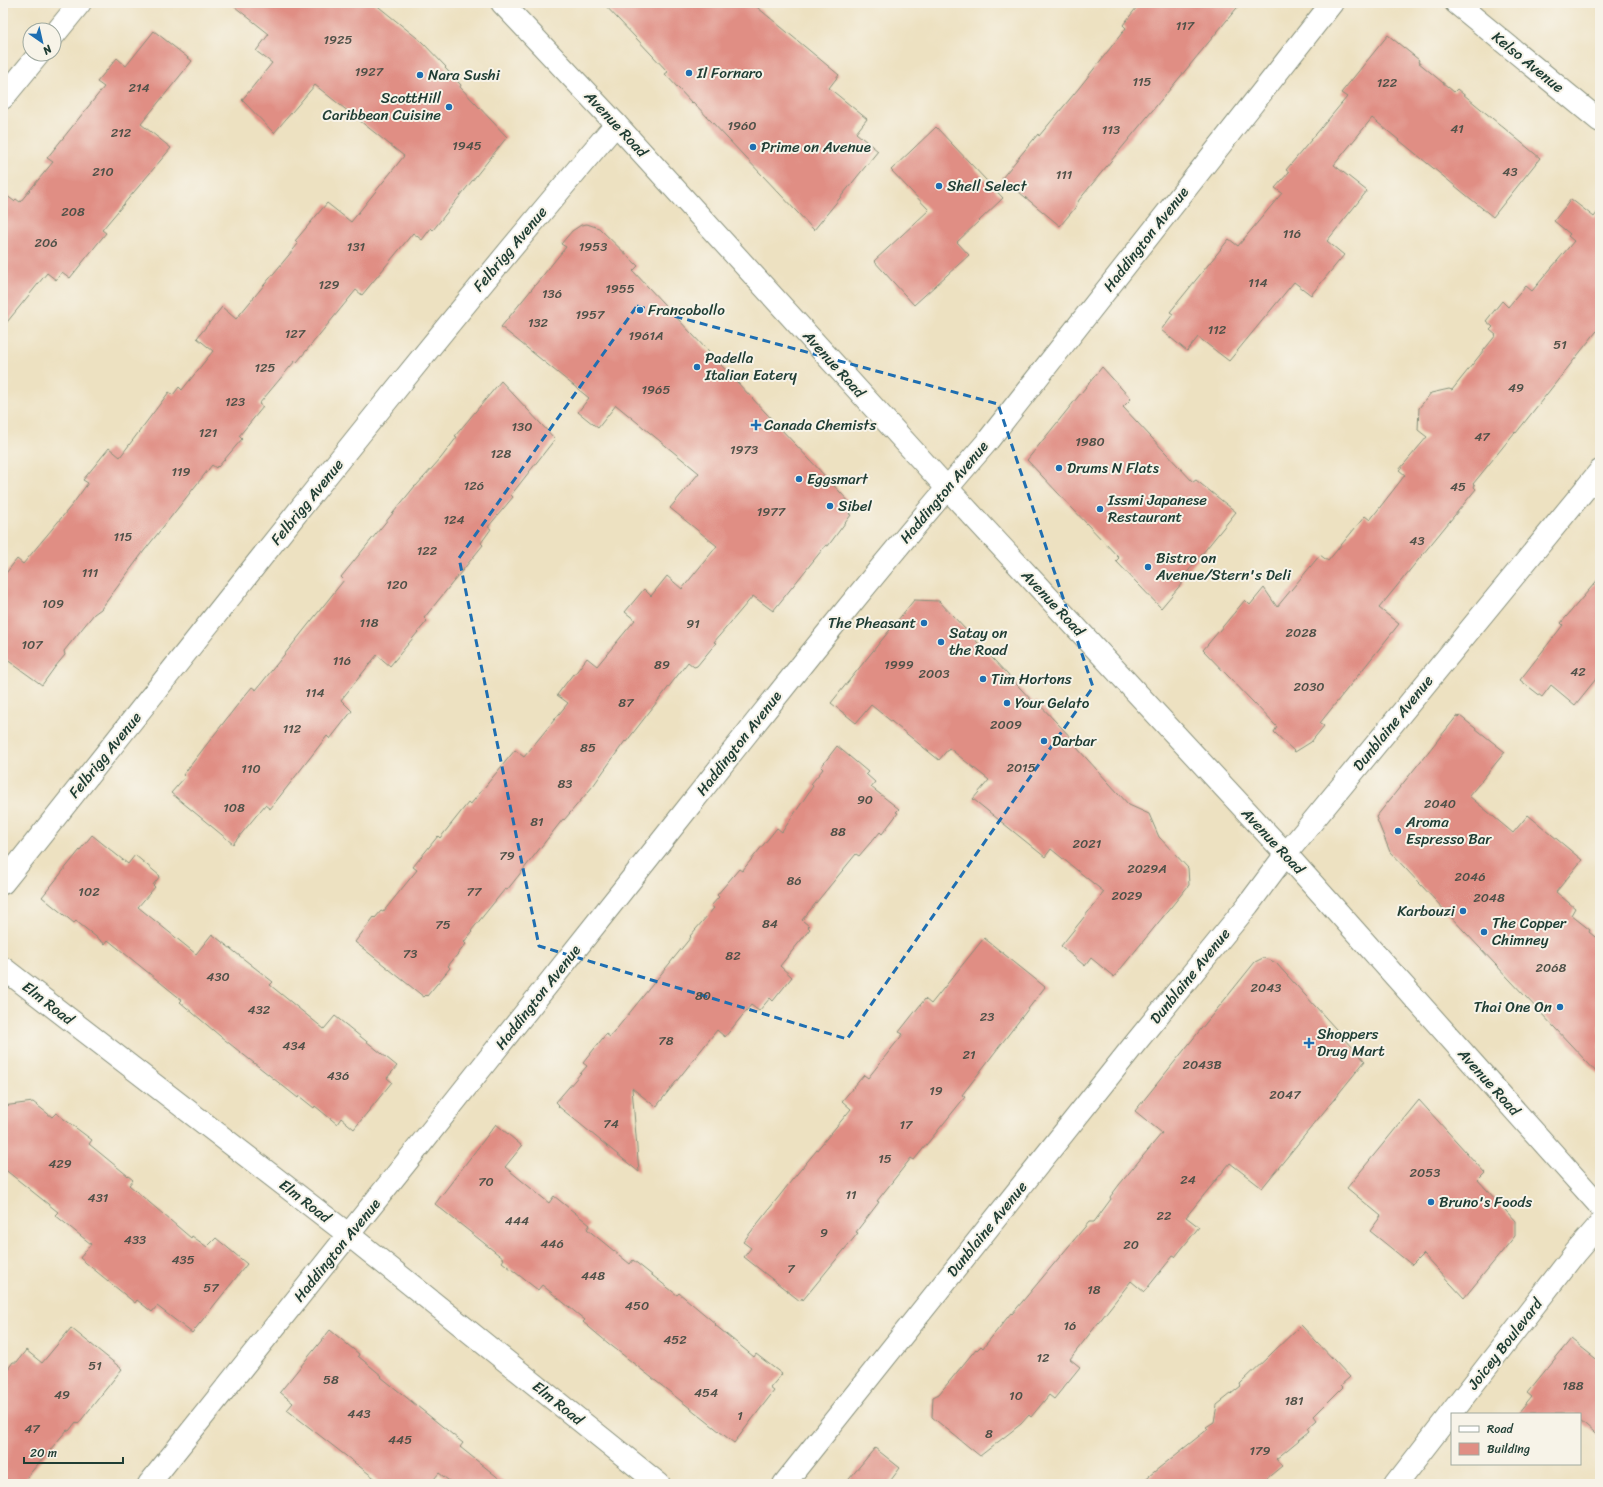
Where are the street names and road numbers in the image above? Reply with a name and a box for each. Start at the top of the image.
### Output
street label: Kelso Avenue [1486,24,1570,100]
street label: Avenue Road [577,84,655,164]
street label: Haddington Avenue [1096,181,1196,297]
street label: Felbrigg Avenue [466,200,554,298]
street label: Avenue Road [796,323,872,405]
street label: Haddington Avenue [893,435,995,549]
street label: Felbrigg Avenue [264,453,350,551]
street label: Avenue Road [1014,563,1092,643]
street label: Dunblaine Avenue [1346,669,1440,777]
street label: Haddington Avenue [689,685,789,801]
street label: Felbrigg Avenue [62,706,148,804]
street label: Avenue Road [1234,801,1312,881]
street label: Dunblaine Avenue [1143,922,1237,1030]
street label: Haddington Avenue [488,939,588,1055]
street label: Elm Road [16,974,81,1032]
street label: Avenue Road [1451,1041,1527,1123]
street label: Elm Road [273,1172,338,1230]
street label: Dunblaine Avenue [940,1175,1034,1283]
street label: Haddington Avenue [287,1192,387,1308]
street label: Joicey Boulevard [1460,1292,1550,1396]
street label: Elm Road [526,1374,590,1433]

